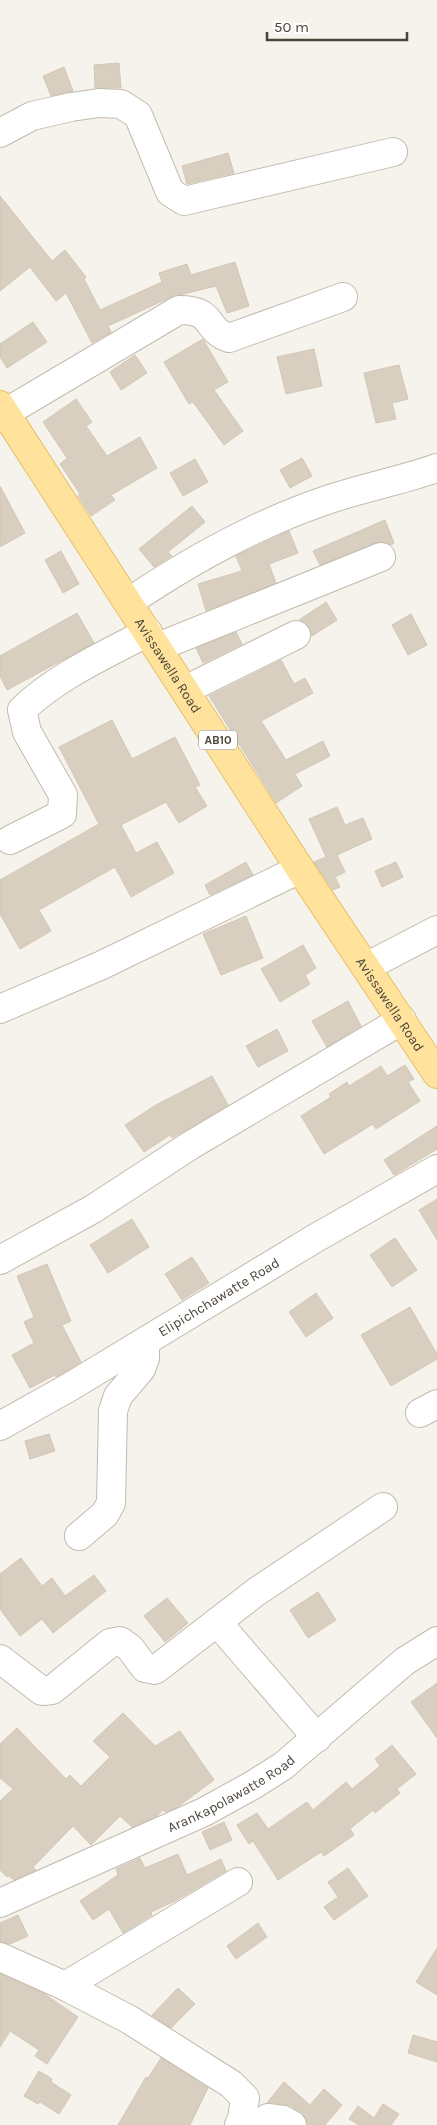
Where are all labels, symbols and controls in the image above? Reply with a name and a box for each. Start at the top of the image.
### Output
scale bar [267,10,407,42]
text: 50 m [274,18,309,36]
street label: Avissawella Road [131,615,205,716]
road number: AB10 [199,730,237,750]
street label: Avissawella Road [352,954,427,1055]
street label: Elipichchawatte Road [155,1254,283,1340]
street label: Arankapolawatte Road [165,1751,299,1836]

